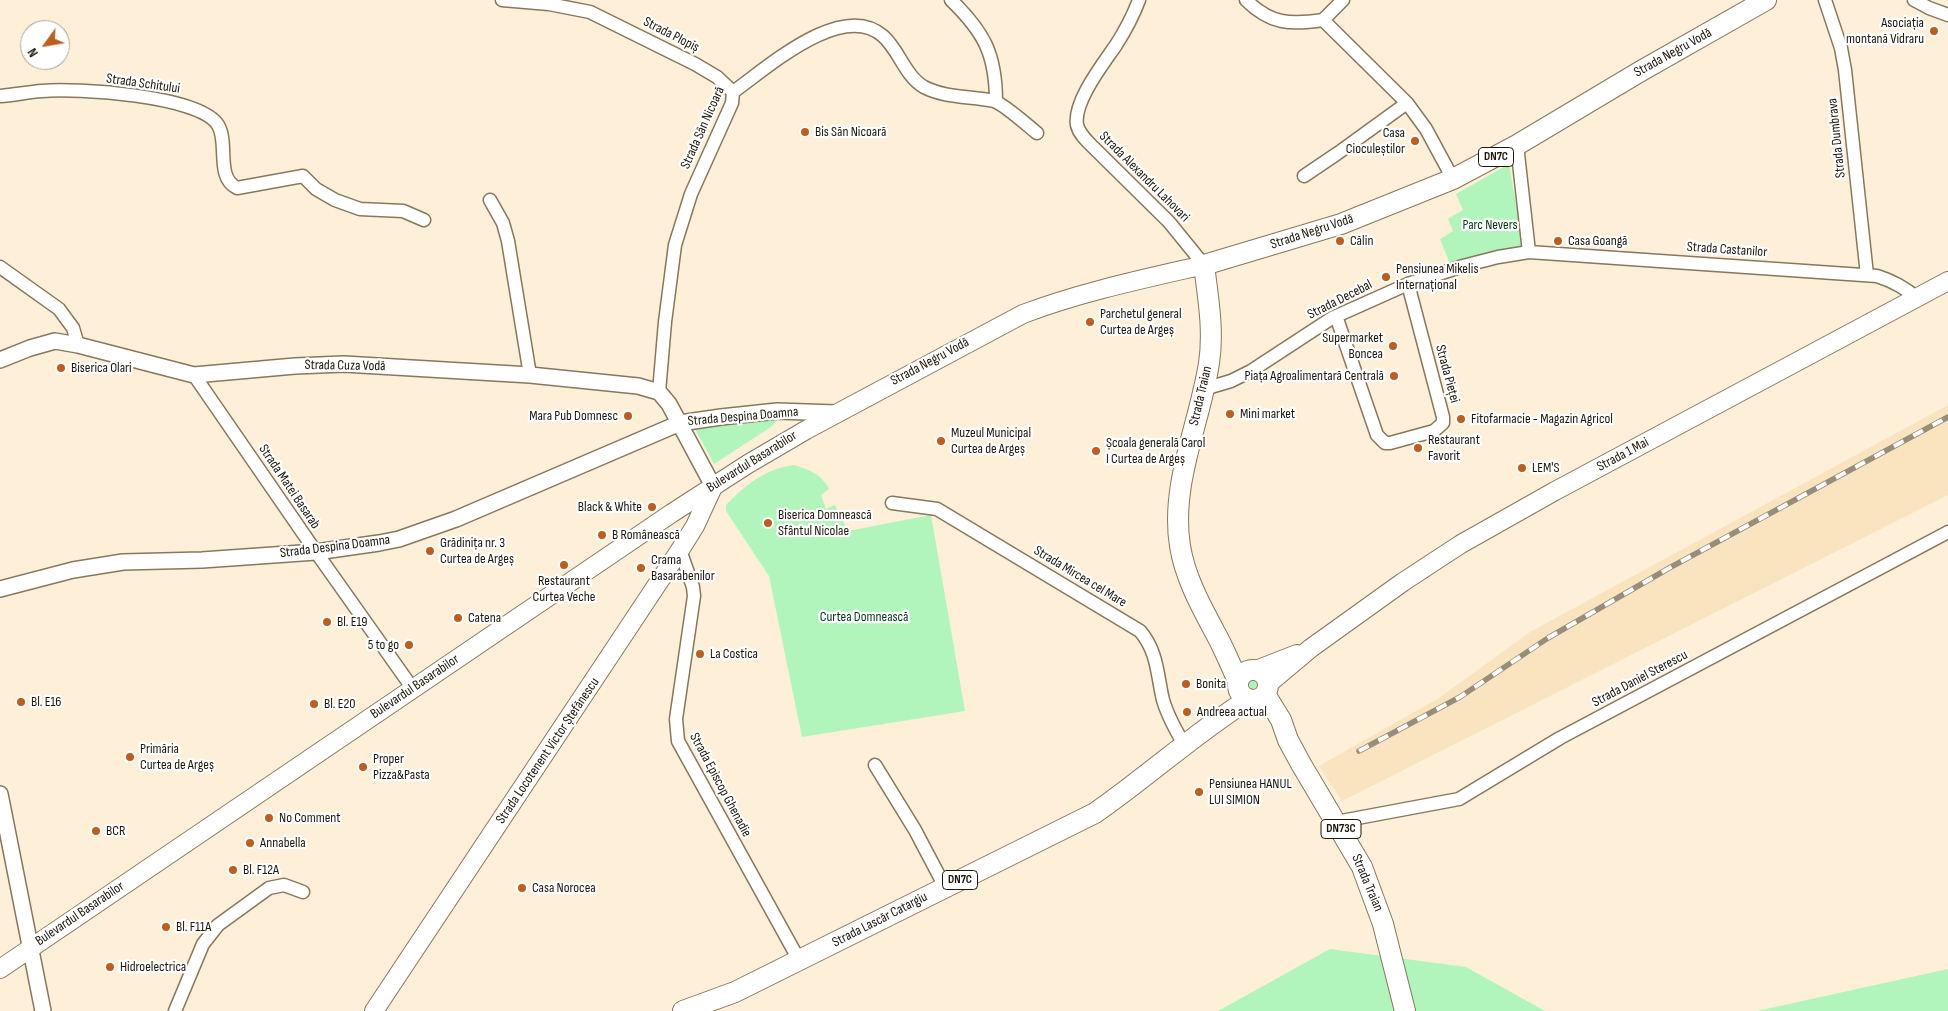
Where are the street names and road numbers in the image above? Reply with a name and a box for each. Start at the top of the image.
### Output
street label: Strada Plopiș [640,14,702,56]
street label: Strada Negru Vodă [1631,25,1715,81]
street label: Strada Schitului [105,71,181,97]
street label: Strada Sân Nicoară [677,84,729,172]
street label: Strada Dumbrava [1824,97,1850,179]
street label: Strada Alexandru Lahovari [1095,128,1193,226]
road number: DN7C [1478,148,1514,166]
street label: Strada Negru Vodă [1268,211,1356,253]
street label: Strada Castanilor [1686,239,1768,261]
street label: Strada Decebal [1305,277,1375,323]
street label: Strada Negru Vodă [888,334,972,390]
street label: Strada Pieței [1431,343,1463,405]
street label: Strada Cuza Vodă [304,357,386,375]
street label: Strada Traian [1186,365,1216,427]
street label: Strada Despina Doamna [687,404,799,430]
street label: Bulevardul Basarabilor [704,428,800,496]
street label: Strada 1 Mai [1594,434,1652,476]
street label: Strada Matei Basarab [255,442,323,532]
street label: Strada Despina Doamna [279,532,391,562]
street label: Strada Mircea cel Mare [1030,543,1130,611]
street label: Strada Daniel Sterescu [1589,647,1691,711]
street label: Bulevardul Basarabilor [368,651,462,723]
street label: Strada Locotenent Victor Ștefănescu [493,675,603,827]
street label: Strada Episcop Ghenadie [685,730,755,840]
road number: DN73C [1321,820,1361,839]
street label: Strada Traian [1347,852,1387,914]
road number: DN7C [942,870,978,890]
street label: Bulevardul Basarabilor [33,878,127,950]
street label: Strada Lascăr Catargiu [830,889,930,951]

